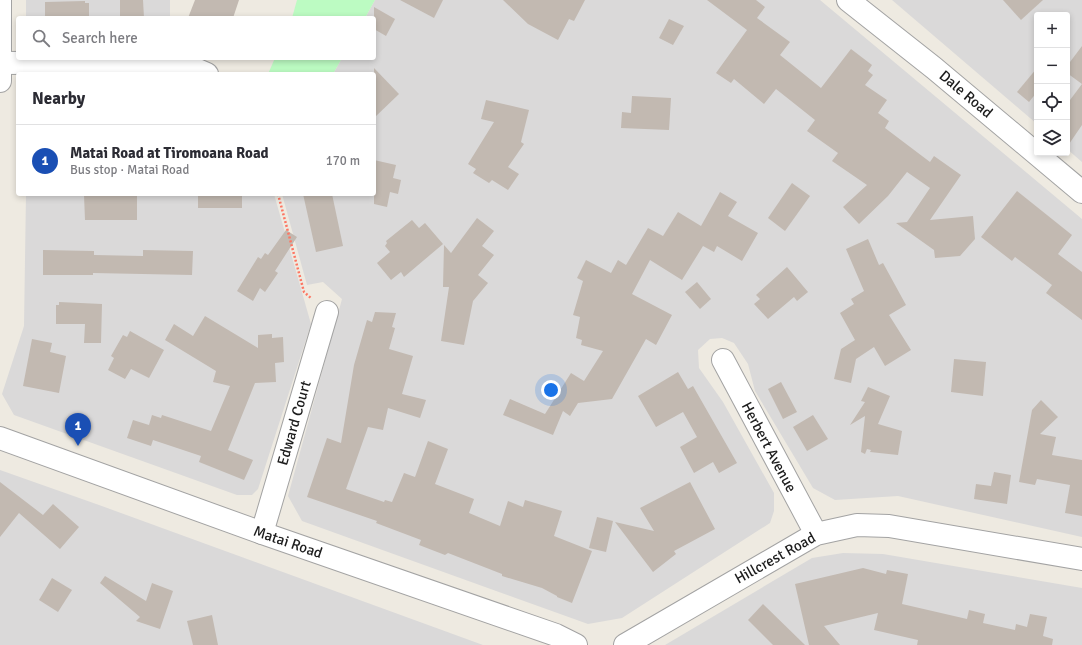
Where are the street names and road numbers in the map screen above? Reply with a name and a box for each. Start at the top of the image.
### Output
street label: Dale Road [936,66,996,122]
street label: Edward Court [273,379,315,467]
street label: Herbert Avenue [738,399,800,495]
street label: Matai Road [251,522,325,562]
street label: Hillcrest Road [731,528,819,588]

